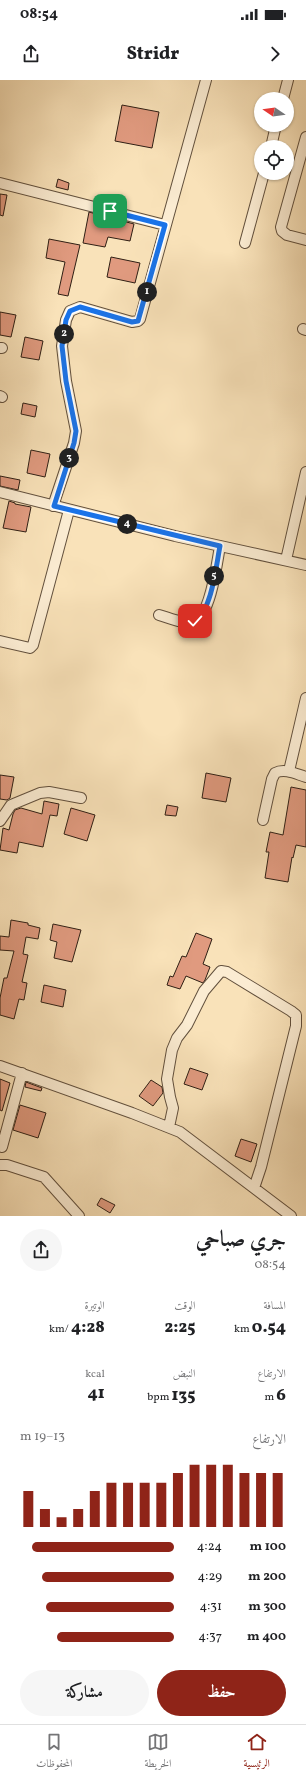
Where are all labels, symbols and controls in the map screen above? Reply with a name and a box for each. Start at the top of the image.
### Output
text: 08:54 [20,4,58,25]
text: Stridr [127,42,179,67]
icon: share [20,43,42,65]
icon: forward [264,43,286,65]
north arrow [254,92,294,132]
map controls [254,92,294,180]
button: locate [254,140,294,180]
pin [93,194,127,228]
icon: arrive [99,200,121,222]
pin: 1 [137,282,157,302]
text: 1 [145,284,149,299]
pin: 2 [54,324,74,344]
text: 2 [61,326,67,341]
pin: 3 [59,448,79,468]
text: 3 [66,450,72,465]
pin: 4 [117,514,137,534]
text: 4 [124,516,130,531]
pin: 5 [204,566,224,586]
text: 5 [211,568,217,583]
pin [178,604,212,638]
icon: check [184,610,206,632]
text: جري صباحي [196,1225,286,1256]
button: share [20,1229,62,1271]
text: 08:54 [255,1256,286,1274]
text: الوتيرة [84,1299,105,1314]
text: الوقت [174,1299,195,1314]
text: المسافة [264,1299,286,1314]
text: 4:28 [71,1316,105,1339]
text: 2:25 [165,1316,195,1339]
text: 0.54 [252,1316,286,1339]
text: /km [49,1322,71,1337]
text: km [234,1322,252,1337]
text: kcal [85,1367,105,1382]
text: النبض [173,1367,195,1382]
text: الارتفاع [257,1367,286,1382]
text: 41 [87,1382,105,1405]
text: 135 [172,1384,195,1407]
text: 6 [276,1384,286,1407]
text: bpm [147,1390,172,1405]
text: m [264,1390,276,1405]
text: 13–19 m [20,1428,65,1446]
text: الارتفاع [252,1431,286,1449]
text: 4:24 [197,1538,222,1556]
text: 100 m [249,1538,286,1556]
text: 4:29 [198,1568,222,1586]
text: 200 m [248,1568,286,1586]
text: 4:31 [199,1598,222,1616]
text: 300 m [248,1598,286,1616]
text: 4:37 [198,1628,222,1646]
text: 400 m [247,1628,286,1646]
button: مشاركة [20,1670,149,1716]
button: حفظ [157,1670,286,1716]
tab: المحفوظات [36,1731,72,1774]
tab: الخريطة [145,1731,171,1774]
tab: الرئيسية [243,1731,270,1774]

